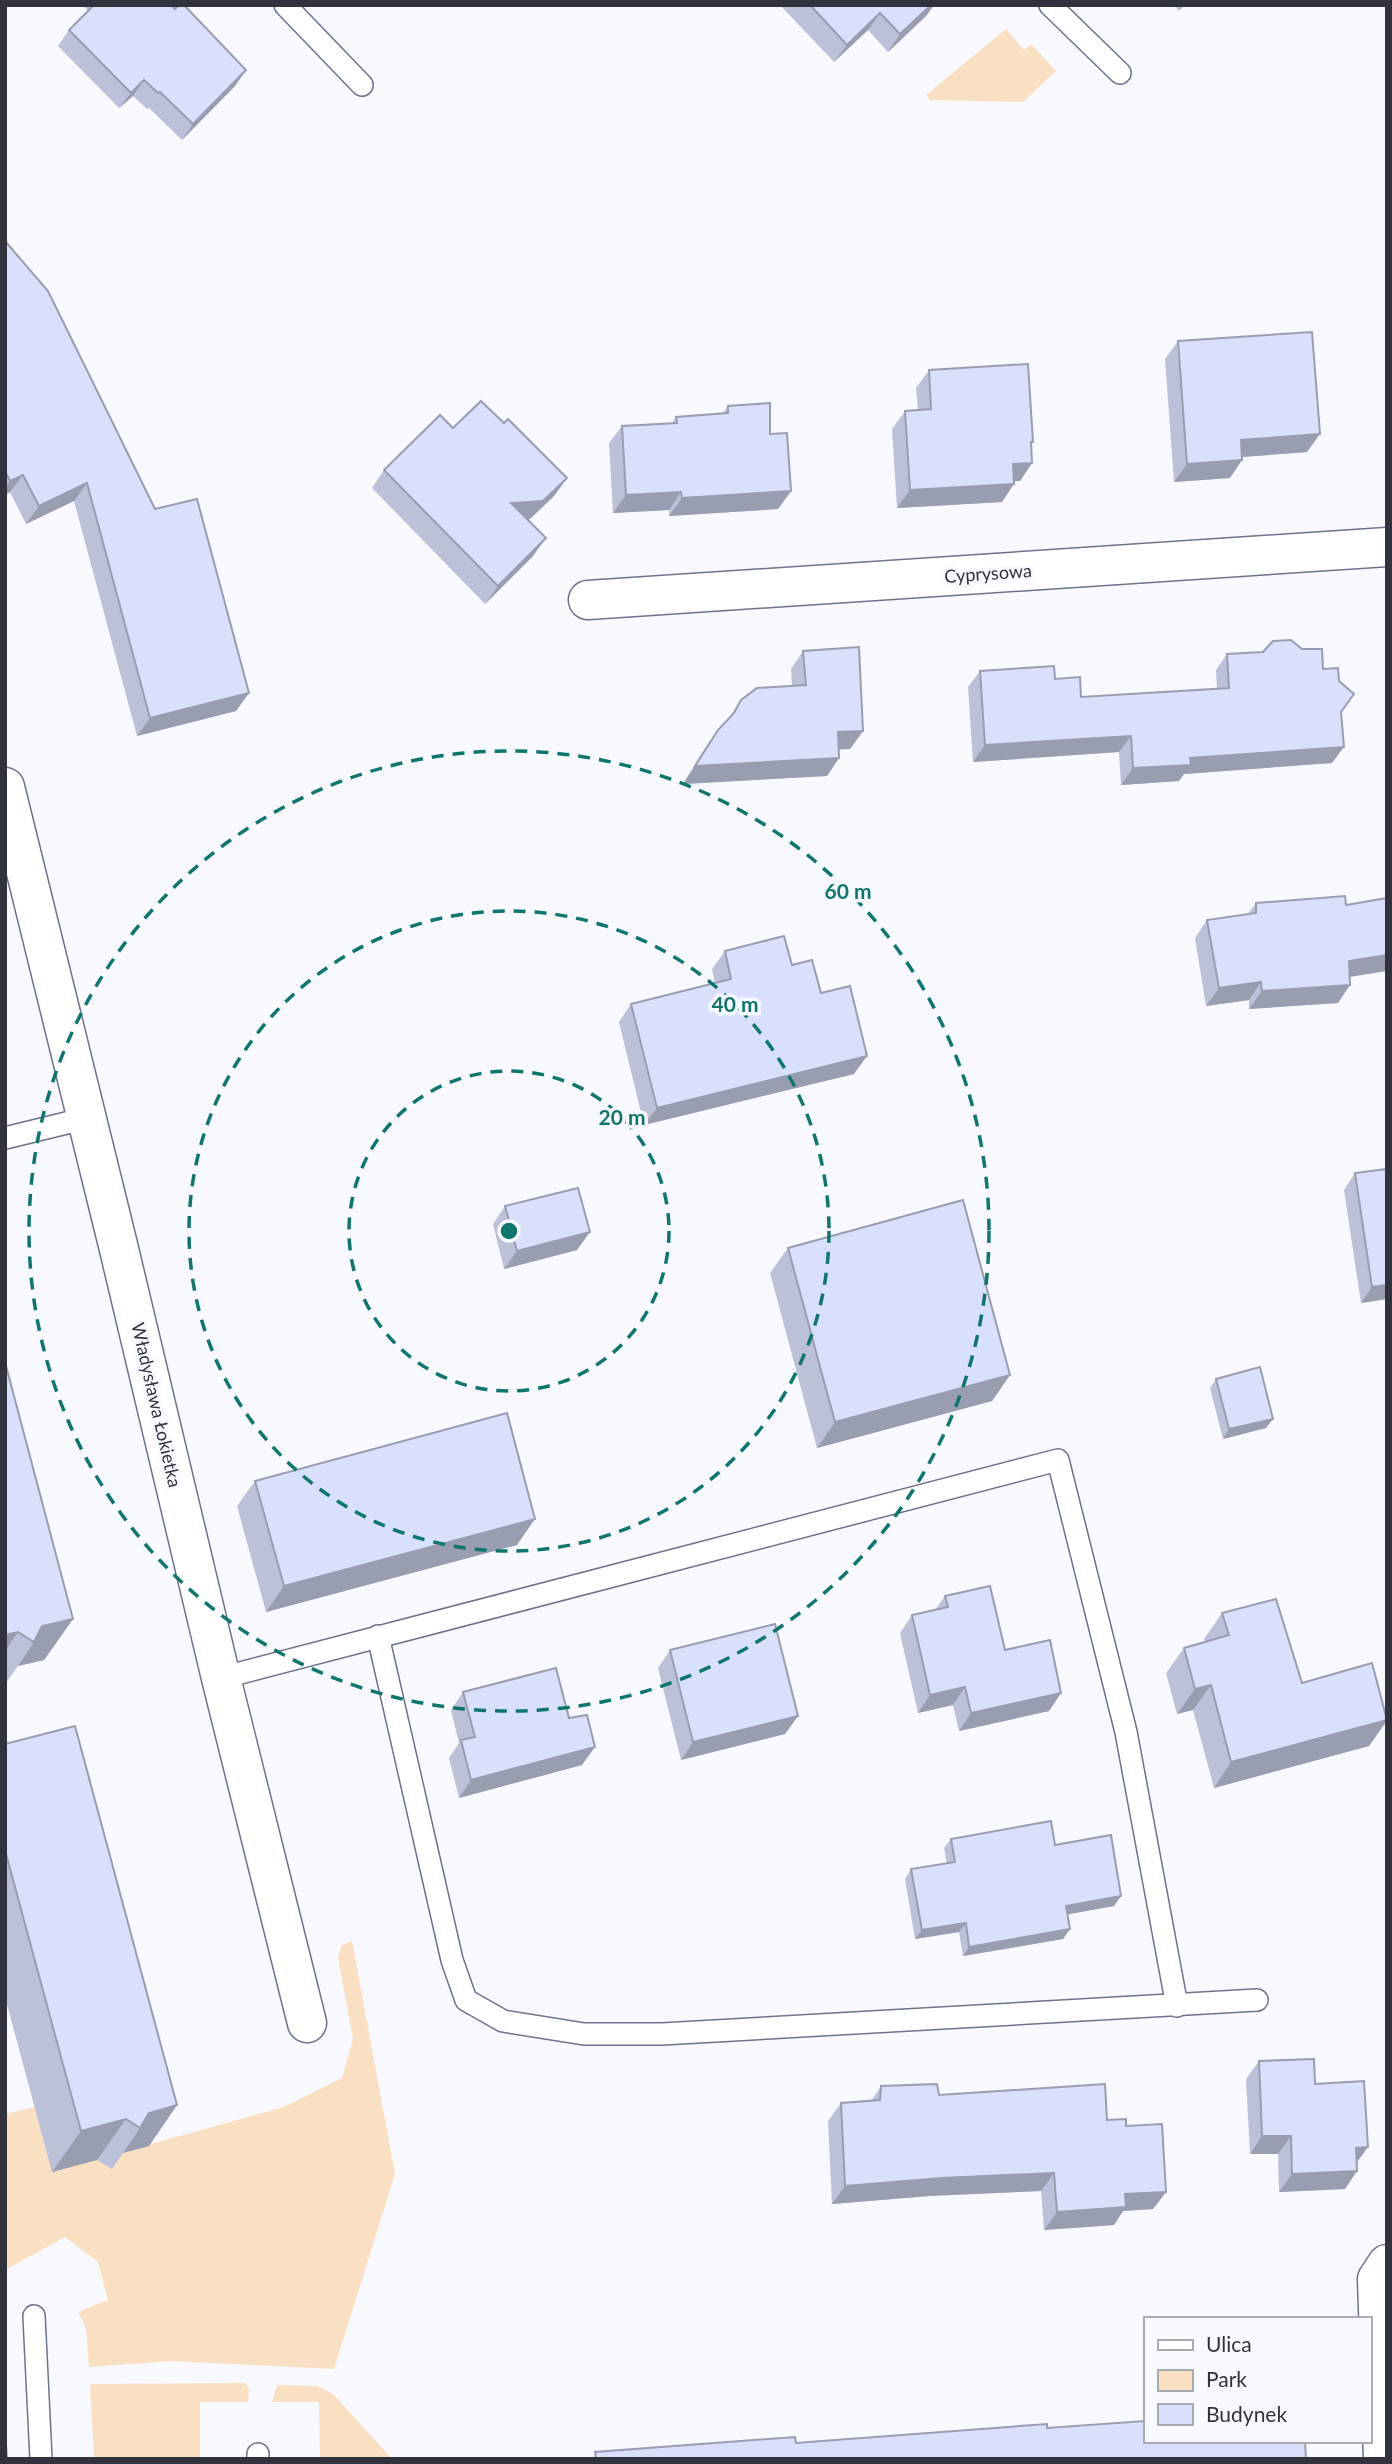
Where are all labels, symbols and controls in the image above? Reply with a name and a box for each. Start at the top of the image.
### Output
street label: Cyprysowa [943,559,1032,587]
text: 60 m [824,878,872,903]
text: 40 m [711,991,759,1016]
text: 20 m [598,1104,646,1129]
centre of rings [497,1219,521,1243]
street label: Władysława Łokietka [127,1320,187,1489]
legend [1144,2317,1371,2443]
text: Ulica [1206,2331,1252,2356]
text: Park [1206,2366,1247,2391]
text: Budynek [1206,2401,1287,2426]

